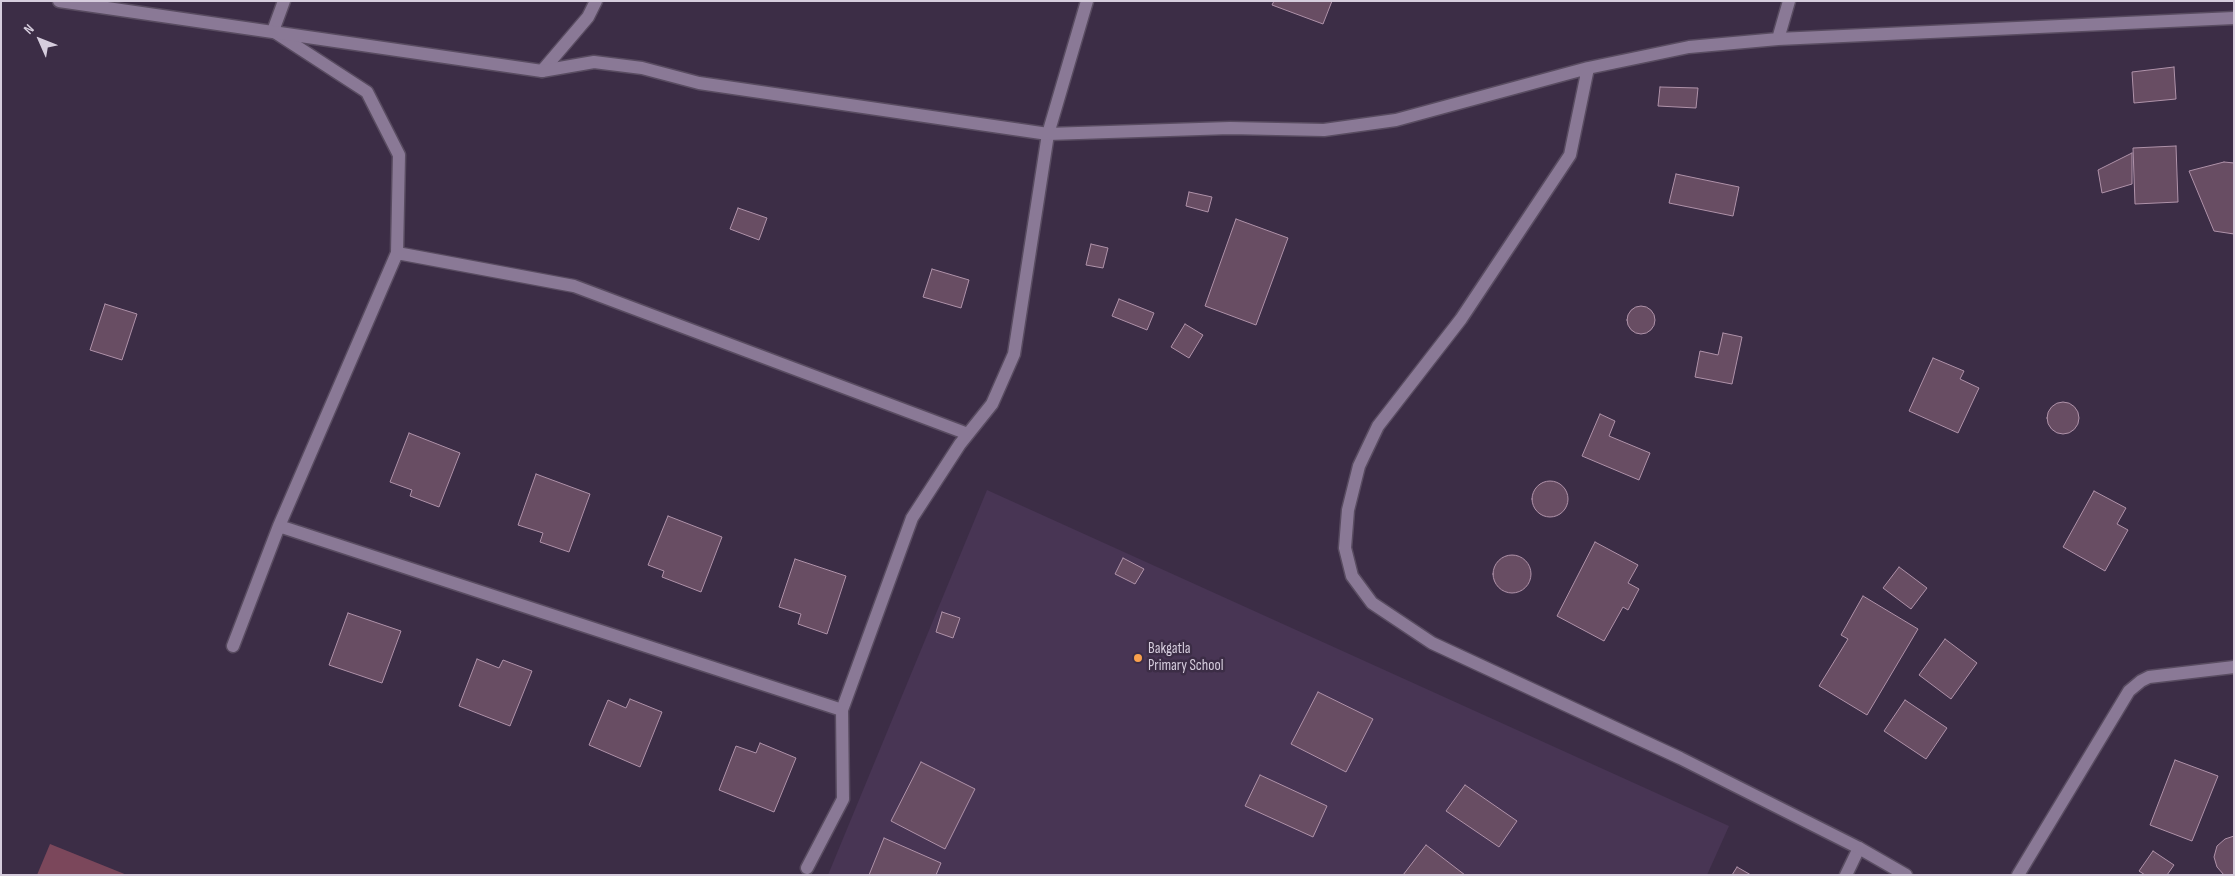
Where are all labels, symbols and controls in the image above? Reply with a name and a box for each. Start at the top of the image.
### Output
north arrow [15,15,65,65]
text: N [20,21,38,38]
place label: Bakgatla Primary School [1148,640,1224,675]
marker: Bakgatla Primary School [1132,652,1144,664]

